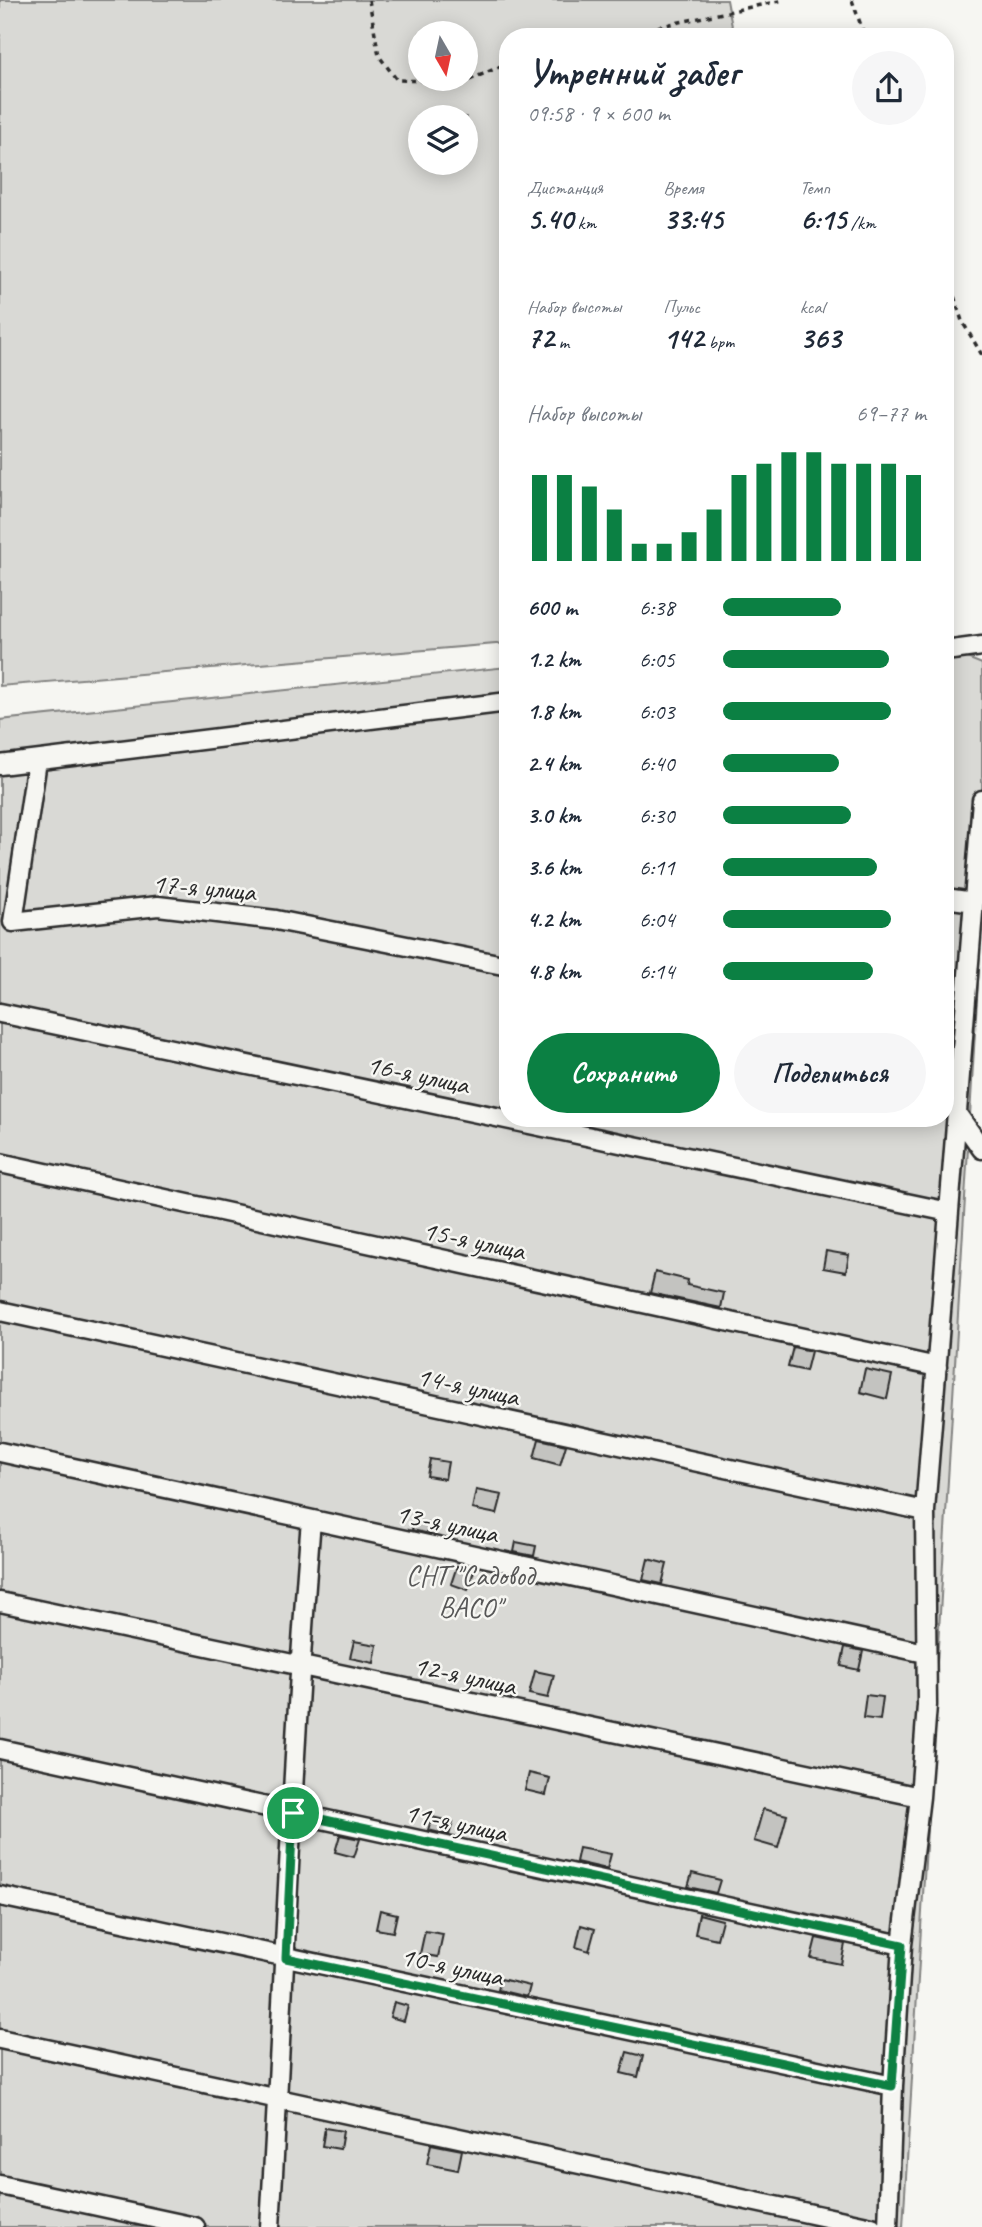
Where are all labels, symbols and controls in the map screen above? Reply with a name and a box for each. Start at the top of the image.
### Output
north arrow [408,21,478,91]
map controls [408,21,478,175]
text: Утренний забег [527,49,739,96]
button: share [852,51,926,125]
text: 09:58 · 9 × 600 m [527,99,670,128]
button: layers [408,105,478,175]
text: Дистанция [527,176,603,200]
text: Время [663,176,703,200]
text: Темп [800,176,830,200]
text: 5.40 [527,200,573,238]
text: 33:45 [663,200,723,238]
text: 6:15 [800,200,846,238]
text: km [573,211,596,235]
text: /km [846,211,876,235]
text: Набор высоты [527,295,621,319]
text: Пульс [663,295,700,319]
text: kcal [800,295,825,319]
text: 72 [527,319,554,357]
text: 142 [663,319,704,357]
text: 363 [800,319,841,357]
text: m [554,330,569,354]
text: bpm [704,330,735,354]
text: Набор высоты [527,399,641,428]
text: 69–77 m [856,399,926,428]
text: 600 m [527,593,577,622]
text: 6:38 [639,593,675,622]
text: 1.2 km [527,645,581,674]
text: 6:05 [639,645,675,674]
text: 1.8 km [527,697,581,726]
text: 6:03 [639,697,675,726]
text: 2.4 km [527,749,581,778]
text: 6:40 [639,749,675,778]
text: 3.0 km [527,801,581,830]
text: 6:30 [639,801,675,830]
text: 3.6 km [527,853,581,882]
text: 6:11 [639,853,675,882]
street label: 17-я улица [151,865,259,909]
text: 4.2 km [527,905,581,934]
text: 6:04 [639,905,675,934]
text: 4.8 km [527,957,581,986]
text: 6:14 [639,957,675,986]
button: Сохранить [527,1033,720,1113]
button: Поделиться [734,1033,926,1113]
street label: 16-я улица [364,1046,474,1102]
street label: 15-я улица [420,1212,530,1268]
street label: 14-я улица [414,1358,524,1414]
street label: 13-я улица [393,1495,503,1551]
park label: СНТ "Садовод ВАСО" [406,1558,537,1625]
street label: 12-я улица [411,1647,521,1703]
pin [263,1783,323,1843]
icon: arrive [274,1794,312,1832]
street label: 11-я улица [402,1794,512,1850]
street label: 10-я улица [398,1938,508,1994]

